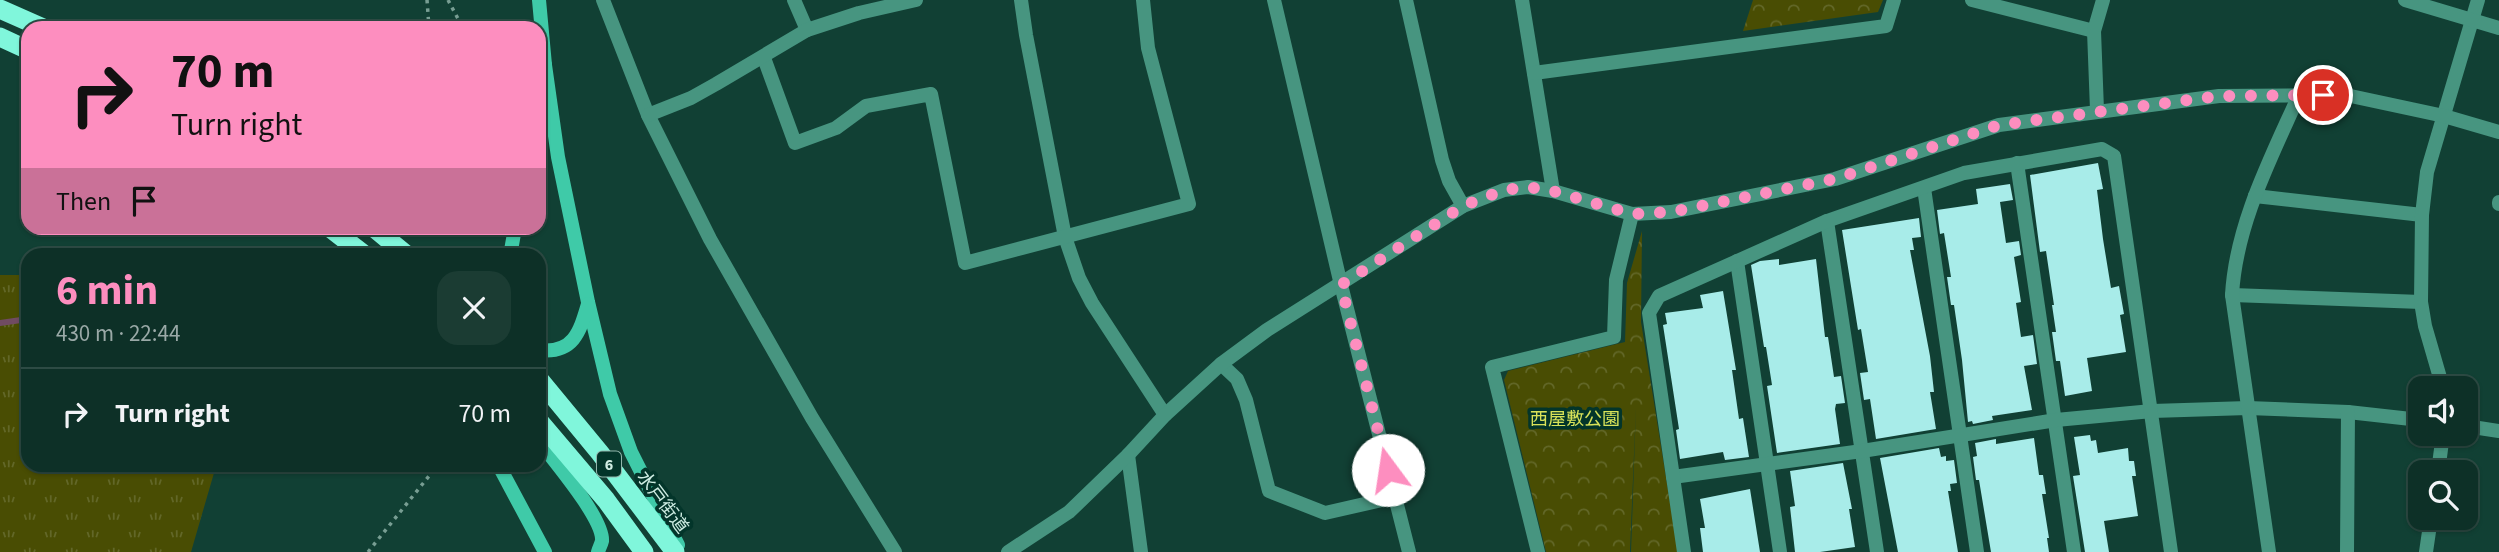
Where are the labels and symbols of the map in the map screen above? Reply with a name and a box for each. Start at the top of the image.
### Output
pin [2293,65,2353,125]
park label: 西屋敷公園 [1530,407,1620,432]
position arrow [1351,433,1425,507]
road number: 6 [597,452,621,477]
street label: 水戸街道 [631,466,694,539]

